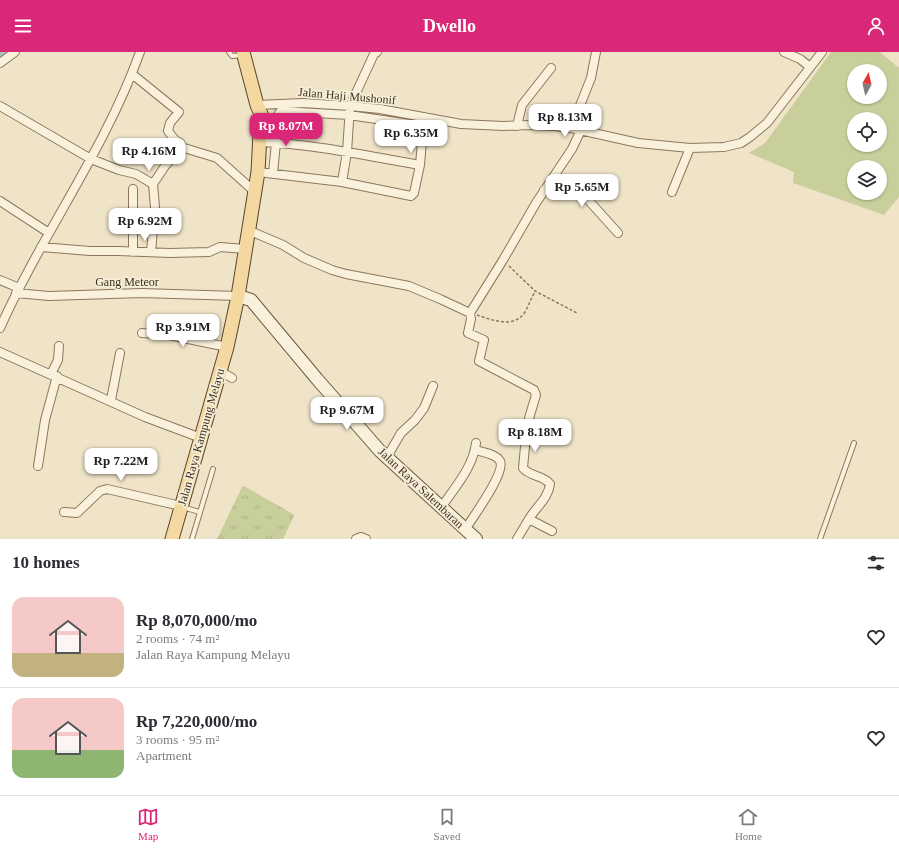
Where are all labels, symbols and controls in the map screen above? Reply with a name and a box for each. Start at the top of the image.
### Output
icon: menu [12,15,34,37]
icon: person [865,15,887,37]
text: Dwello [423,16,476,36]
north arrow [847,64,887,104]
map controls [847,64,887,200]
street label: Jalan Haji Mushonif [298,85,396,107]
pin: Rp 8.13M [524,104,606,138]
text: Rp 8.13M [538,109,592,124]
button: locate [847,112,887,152]
pin: Rp 8.07M [245,113,327,147]
text: Rp 8.07M [259,118,313,133]
pin: Rp 6.35M [370,120,452,154]
text: Rp 6.35M [384,125,438,140]
pin: Rp 4.16M [108,138,190,172]
text: Rp 4.16M [122,143,176,158]
button: layers [847,160,887,200]
pin: Rp 5.65M [541,174,623,208]
text: Rp 5.65M [555,179,609,194]
pin: Rp 6.92M [104,208,186,242]
text: Rp 6.92M [118,213,172,228]
street label: Gang Meteor [95,275,159,289]
pin: Rp 3.91M [142,314,224,348]
text: Rp 3.91M [156,319,210,334]
street label: Jalan Raya Kampung Melayu [175,367,227,507]
pin: Rp 9.67M [306,397,388,431]
text: Rp 9.67M [320,402,374,417]
pin: Rp 8.18M [494,419,576,453]
text: Rp 8.18M [508,424,562,439]
street label: Jalan Raya Salembaran [375,445,467,531]
pin: Rp 7.22M [80,448,162,482]
text: Rp 7.22M [94,453,148,468]
icon: filters [865,552,887,574]
text: 10 homes [12,553,80,572]
text: Rp 8,070,000/mo [136,611,257,630]
icon: home [44,613,92,661]
icon: heart [865,626,887,648]
text: 2 rooms · 74 m² [136,631,219,646]
text: Jalan Raya Kampung Melayu [136,647,290,662]
text: Rp 7,220,000/mo [136,712,257,731]
icon: home [44,714,92,762]
icon: heart [865,727,887,749]
text: 3 rooms · 95 m² [136,732,219,747]
text: Apartment [136,748,192,763]
tab: Map [137,806,159,842]
tab: Saved [434,806,461,842]
tab: Home [735,806,762,842]

